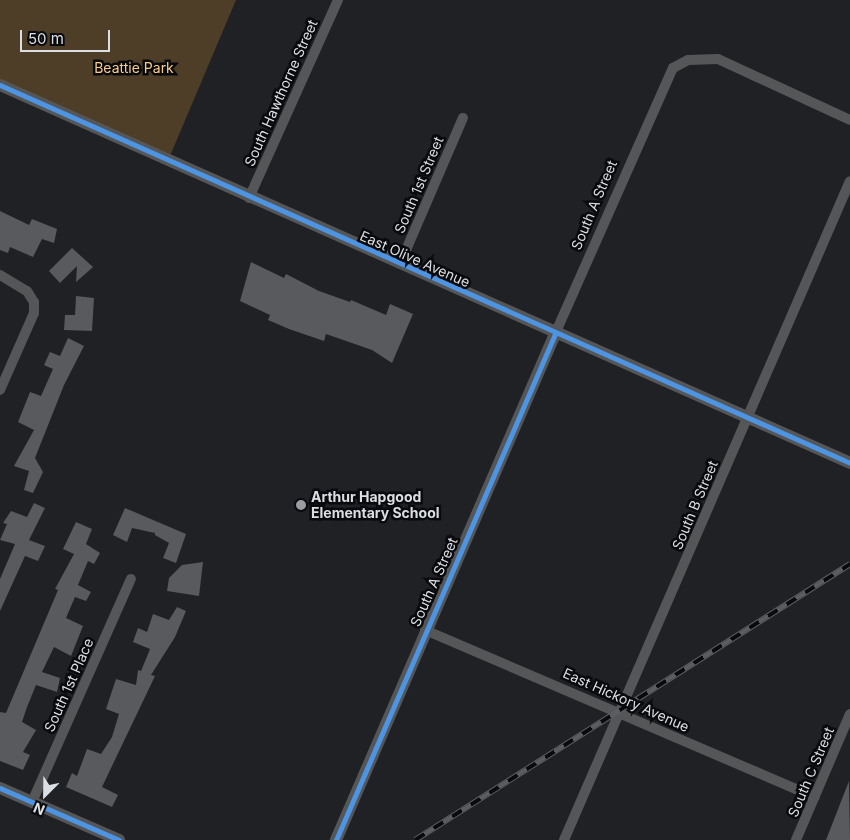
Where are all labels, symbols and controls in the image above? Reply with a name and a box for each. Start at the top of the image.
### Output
street label: South Hawthorne Street [241,17,321,169]
scale bar [22,20,112,52]
text: 50 m [28,29,64,48]
park label: Beattie Park [94,60,174,76]
street label: South 1st Street [391,134,447,236]
street label: South A Street [568,158,620,252]
street label: East Olive Avenue [357,227,473,291]
street label: South B Street [669,458,721,552]
place label: Arthur Hapgood Elementary School [311,489,440,522]
marker: Arthur Hapgood Elementary School [295,499,307,511]
street label: South A Street [407,535,461,629]
street label: South 1st Place [41,636,97,734]
street label: East Hickory Avenue [560,665,692,735]
street label: South C Street [784,724,838,820]
north arrow [20,770,70,820]
text: N [31,799,47,819]

